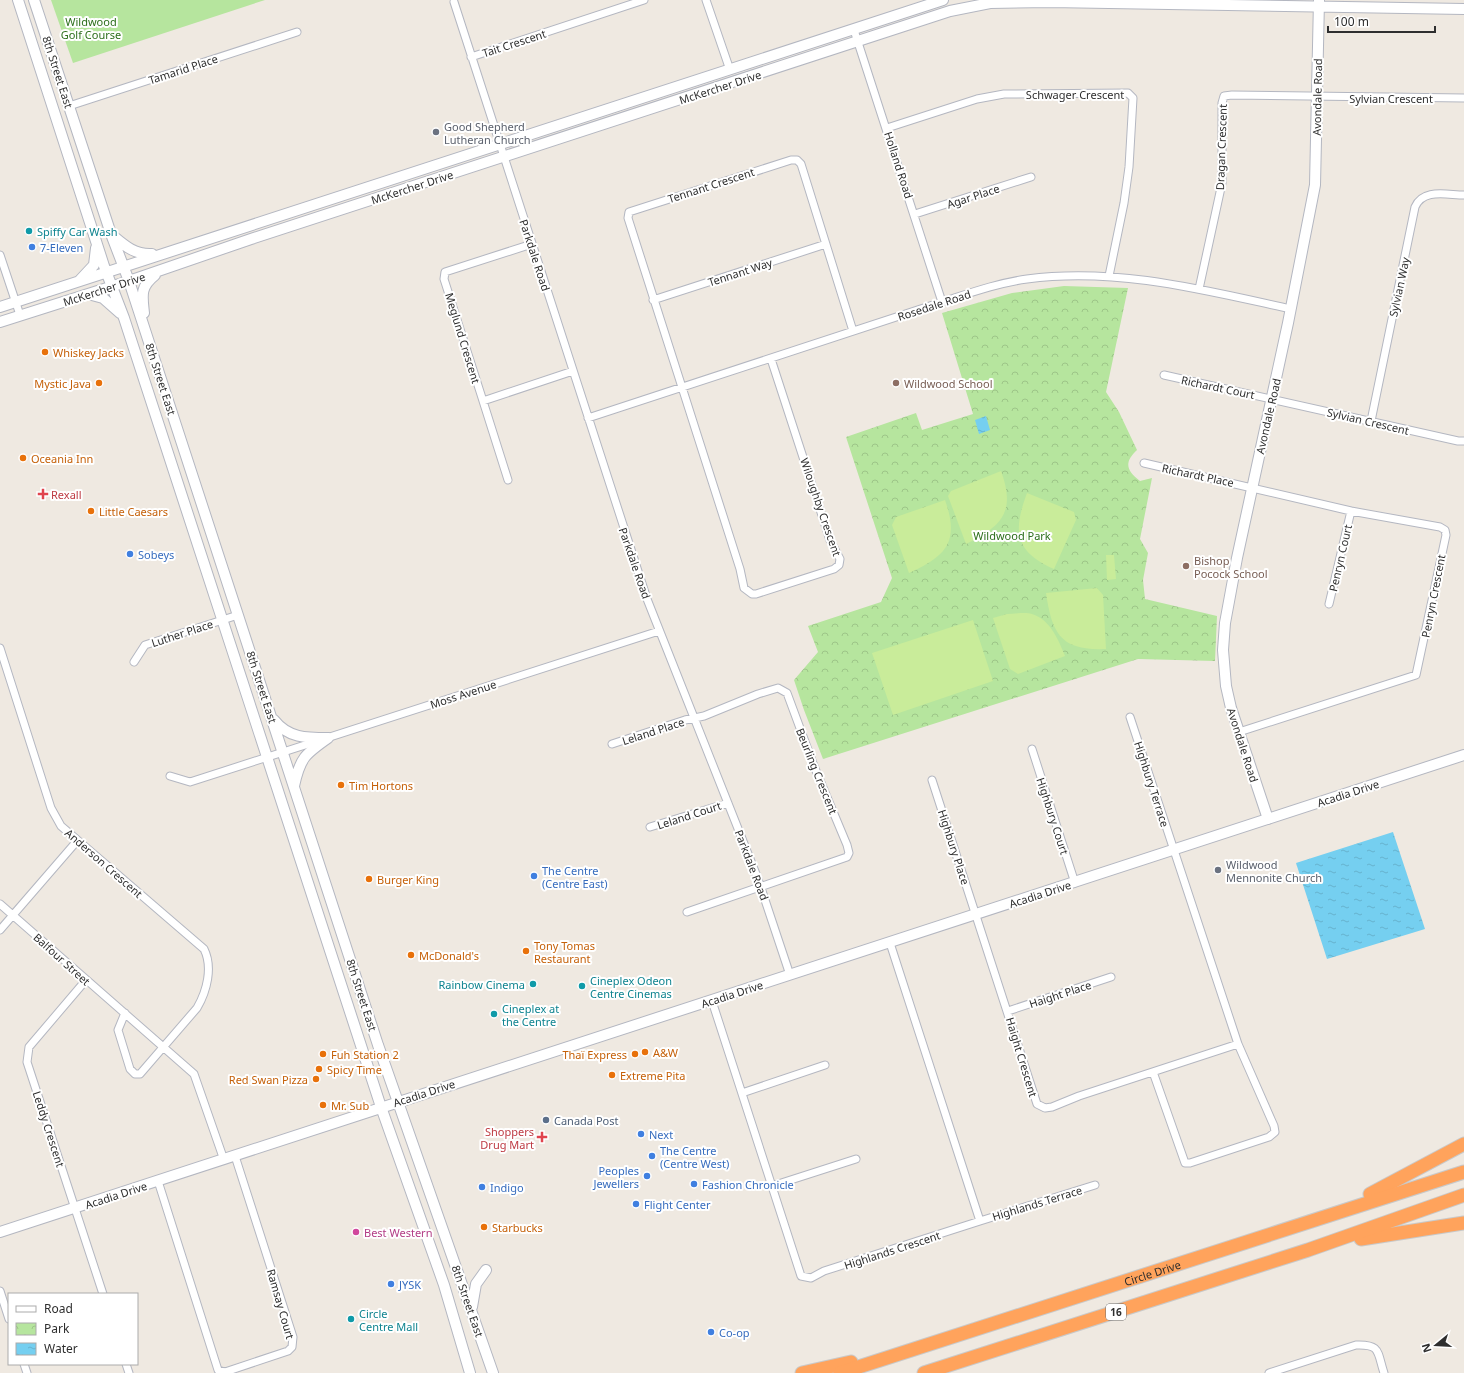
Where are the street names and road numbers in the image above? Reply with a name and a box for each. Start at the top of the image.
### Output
street label: Tait Crescent [480,26,548,60]
street label: 8th Street East [39,34,77,110]
street label: Tamarid Place [146,51,220,87]
street label: Avondale Road [1309,58,1325,136]
street label: McKercher Drive [677,67,763,107]
street label: Schwager Crescent [1026,87,1124,102]
street label: Sylvian Crescent [1349,91,1433,106]
street label: Dragan Crescent [1212,104,1230,190]
street label: Holland Road [881,130,917,200]
street label: Tennant Crescent [666,164,756,206]
street label: McKercher Drive [369,167,455,207]
street label: Agar Place [945,180,1001,212]
street label: Parkdale Road [516,217,554,293]
street label: Tennant Way [706,254,774,289]
street label: Sylvian Way [1385,255,1413,318]
street label: McKercher Drive [61,269,147,309]
street label: Rosedale Road [895,286,973,324]
street label: Meglund Crescent [442,291,484,385]
street label: 8th Street East [142,341,180,417]
street label: Richardt Court [1180,372,1256,402]
street label: Avondale Road [1252,377,1284,455]
street label: Sylvian Crescent [1326,404,1411,438]
street label: Wiloughby Crescent [797,456,845,558]
street label: Richardt Place [1161,460,1235,490]
street label: Penryn Court [1325,523,1355,593]
street label: Parkdale Road [616,525,654,601]
street label: Penryn Crescent [1418,553,1448,639]
street label: Luther Place [149,616,215,650]
street label: 8th Street East [243,649,281,725]
street label: Moss Avenue [428,676,498,712]
street label: Avondale Road [1224,706,1262,784]
street label: Leland Place [620,714,686,748]
street label: Beurling Crescent [793,726,841,816]
street label: Highbury Terrace [1131,739,1173,829]
street label: Highbury Court [1033,776,1073,856]
street label: Acadia Drive [1315,776,1381,810]
street label: Leland Court [655,798,723,832]
street label: Highbury Place [935,807,973,887]
street label: Anderson Crescent [62,825,146,901]
street label: Parkdale Road [732,828,772,902]
street label: Acadia Drive [1007,877,1073,911]
street label: Balfour Street [30,929,94,989]
street label: 8th Street East [343,957,381,1033]
street label: Acadia Drive [699,977,765,1011]
street label: Haight Place [1027,977,1093,1011]
street label: Haight Crescent [1003,1015,1041,1099]
street label: Acadia Drive [391,1076,457,1110]
street label: Leddy Crescent [30,1089,68,1169]
street label: Acadia Drive [83,1178,149,1212]
street label: Highlands Terrace [990,1182,1084,1224]
street label: Highlands Crescent [842,1227,942,1273]
street label: Circle Drive [1122,1256,1182,1289]
street label: 8th Street East [449,1263,487,1339]
street label: Ramsay Court [264,1267,298,1341]
road number: 16 [1106,1304,1126,1320]

